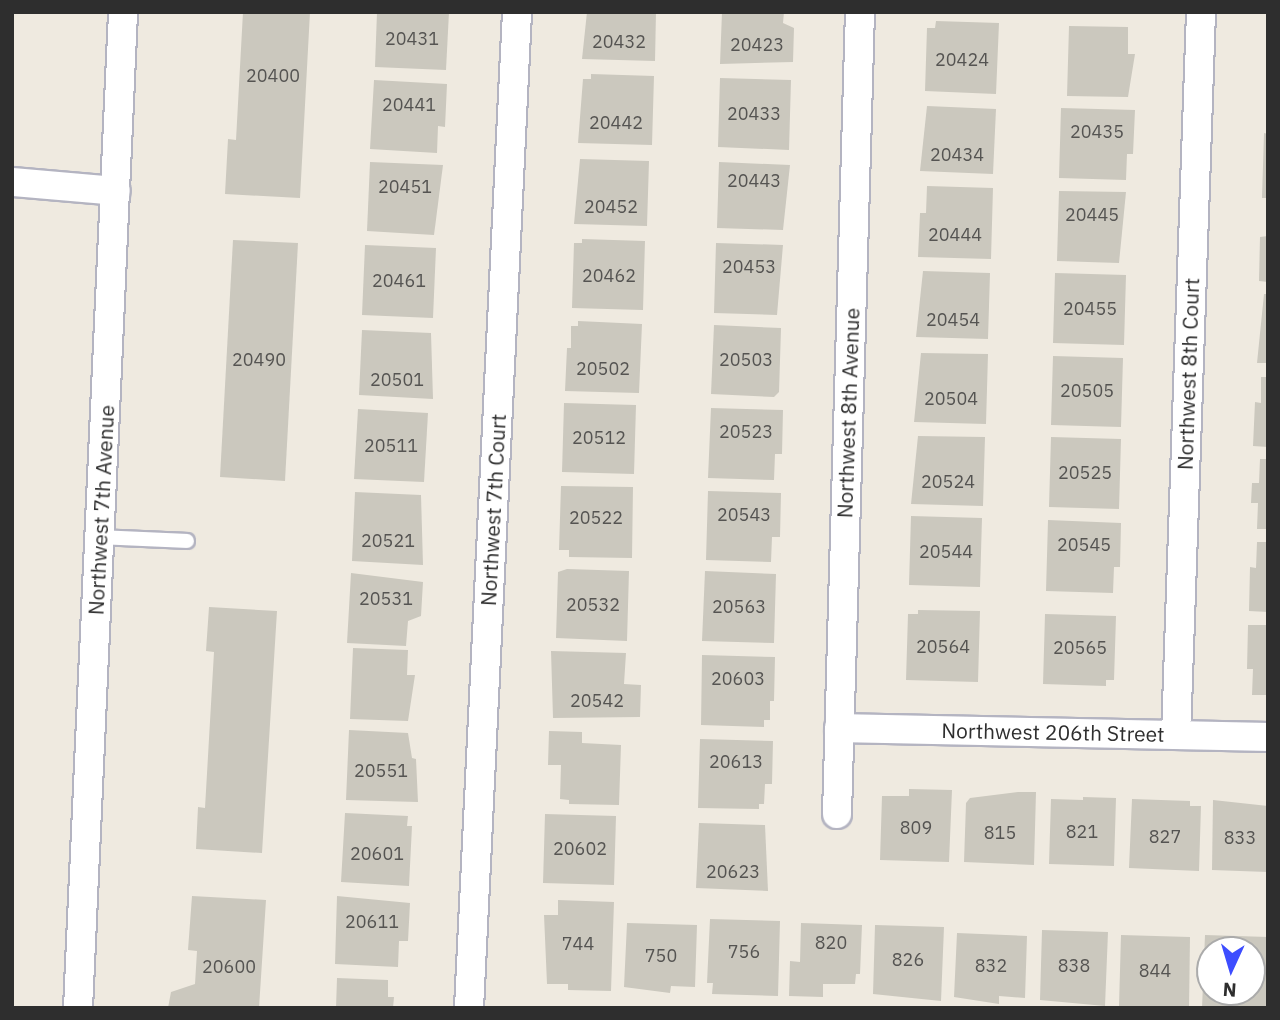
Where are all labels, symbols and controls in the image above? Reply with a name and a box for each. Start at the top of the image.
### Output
house number: 20431 [385,28,439,50]
house number: 20432 [592,31,646,53]
house number: 20423 [730,34,784,56]
house number: 20424 [935,49,989,71]
house number: 20400 [246,65,300,87]
house number: 20441 [382,94,436,116]
house number: 20433 [727,103,781,125]
house number: 20442 [589,112,643,134]
house number: 20435 [1070,121,1124,143]
house number: 20434 [930,144,984,166]
house number: 20443 [727,170,781,192]
house number: 20451 [378,176,432,198]
house number: 20452 [584,196,638,218]
house number: 20445 [1065,204,1119,226]
house number: 20444 [928,224,982,246]
house number: 20453 [722,256,776,278]
house number: 20462 [582,265,636,287]
house number: 20461 [372,270,426,292]
street label: Northwest 8th Court [1172,277,1204,471]
house number: 20455 [1063,298,1117,320]
street label: Northwest 8th Avenue [832,307,864,519]
house number: 20454 [926,309,980,331]
house number: 20490 [232,349,286,371]
house number: 20503 [719,349,773,371]
house number: 20502 [576,358,630,380]
house number: 20501 [370,369,424,391]
house number: 20505 [1060,380,1114,402]
house number: 20504 [924,388,978,410]
street label: Northwest 7th Avenue [83,404,119,616]
street label: Northwest 7th Court [475,413,511,607]
house number: 20523 [719,421,773,443]
house number: 20512 [572,427,626,449]
house number: 20511 [364,435,418,457]
house number: 20525 [1058,462,1112,484]
house number: 20524 [921,471,975,493]
house number: 20543 [717,504,771,526]
house number: 20522 [569,507,623,529]
house number: 20521 [361,530,415,552]
house number: 20545 [1057,534,1111,556]
house number: 20544 [919,541,973,563]
house number: 20531 [359,588,413,610]
house number: 20532 [566,594,620,616]
house number: 20563 [712,596,766,618]
house number: 20564 [916,636,970,658]
house number: 20565 [1053,637,1107,659]
house number: 20603 [711,668,765,690]
house number: 20542 [570,690,624,712]
street label: Northwest 206th Street [941,717,1165,747]
house number: 20613 [709,751,763,773]
house number: 20551 [354,760,408,782]
house number: 809 [900,817,932,839]
house number: 821 [1066,821,1098,843]
house number: 815 [984,822,1016,844]
house number: 827 [1149,826,1181,848]
house number: 833 [1224,827,1256,849]
house number: 20602 [553,838,607,860]
house number: 20601 [350,843,404,865]
house number: 20623 [706,861,760,883]
house number: 20611 [345,911,399,933]
house number: 820 [815,932,847,954]
house number: 744 [562,933,594,955]
north arrow [1196,936,1266,1006]
house number: 756 [728,941,760,963]
house number: 750 [645,945,677,967]
house number: 826 [892,949,924,971]
house number: 832 [975,955,1007,977]
house number: 838 [1058,955,1090,977]
house number: 20600 [202,956,256,978]
house number: 844 [1139,960,1171,982]
text: N [1222,978,1237,1002]

